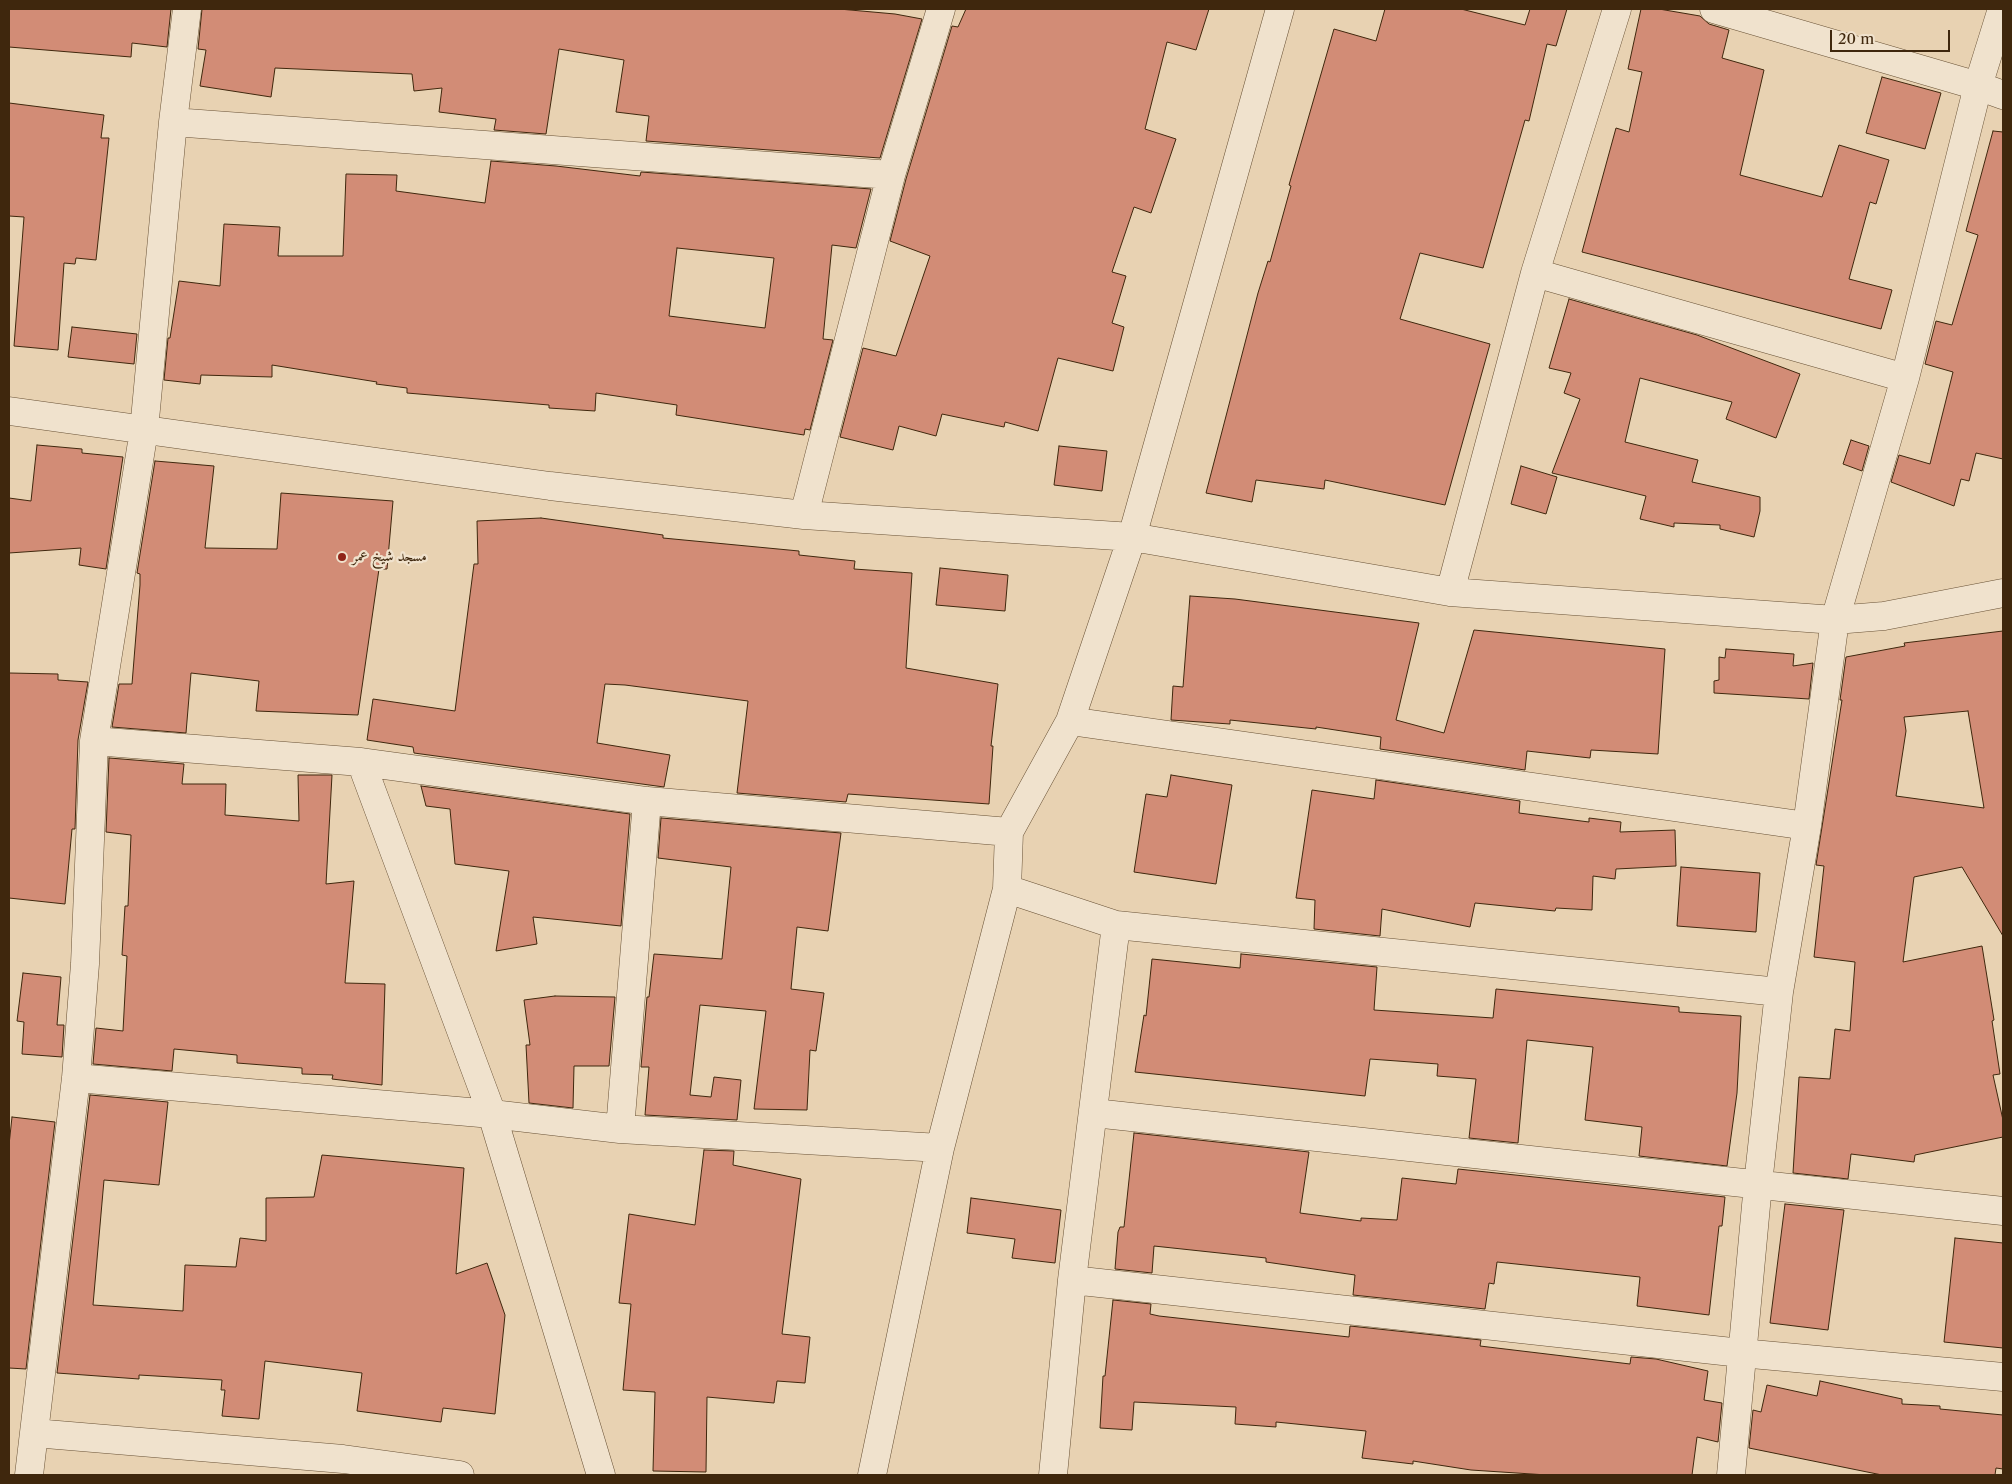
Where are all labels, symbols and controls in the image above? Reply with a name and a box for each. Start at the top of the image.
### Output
scale bar [1832,20,1952,52]
text: 20 m [1838,29,1874,48]
place label: مسجد شيخ عمر [352,548,427,566]
marker: مسجد شيخ عمر [336,551,348,563]

